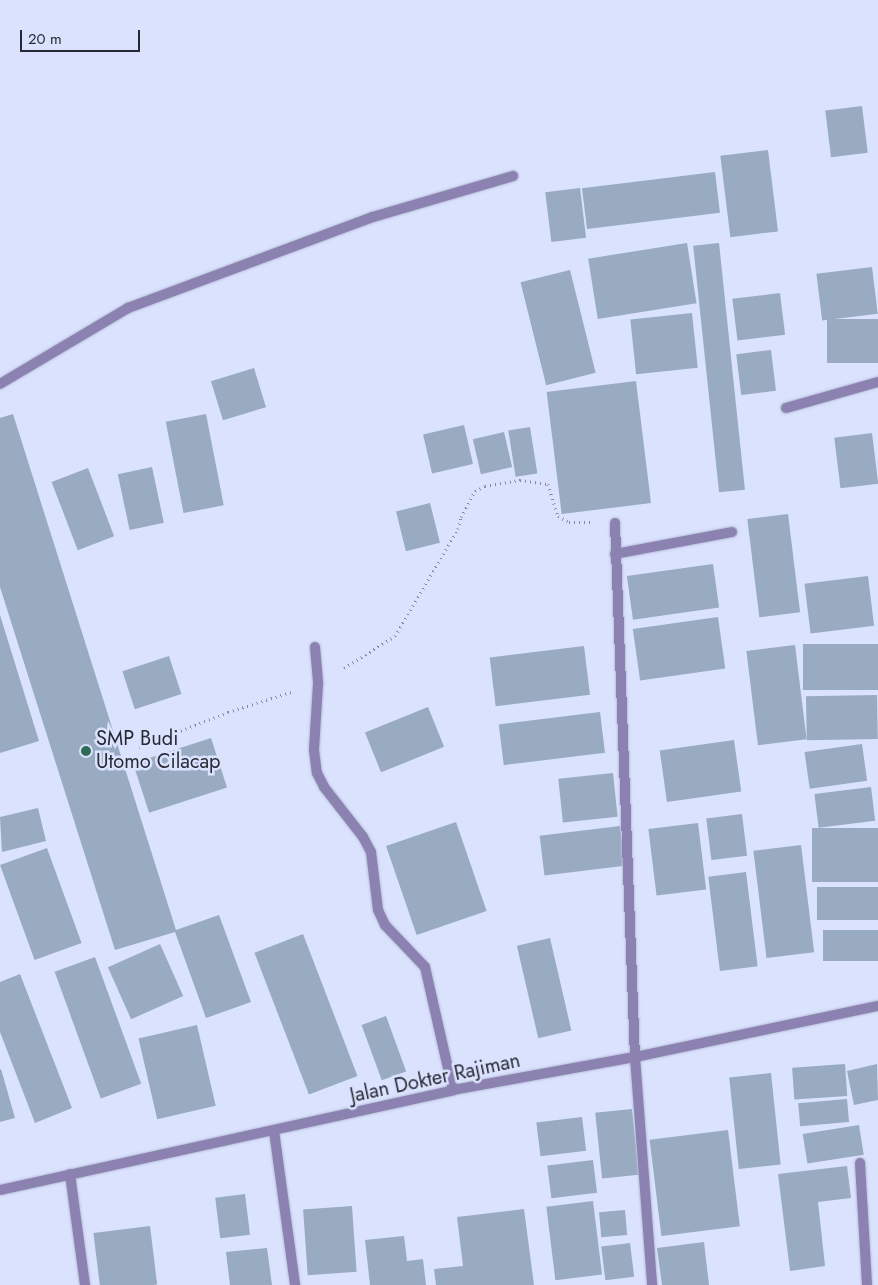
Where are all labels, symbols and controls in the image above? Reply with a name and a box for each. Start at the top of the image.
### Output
scale bar [22,20,142,52]
text: 20 m [28,28,62,50]
place label: SMP Budi Utomo Cilacap [96,727,220,774]
marker: SMP Budi Utomo Cilacap [80,745,92,757]
street label: Jalan Dokter Rajiman [348,1048,522,1108]

